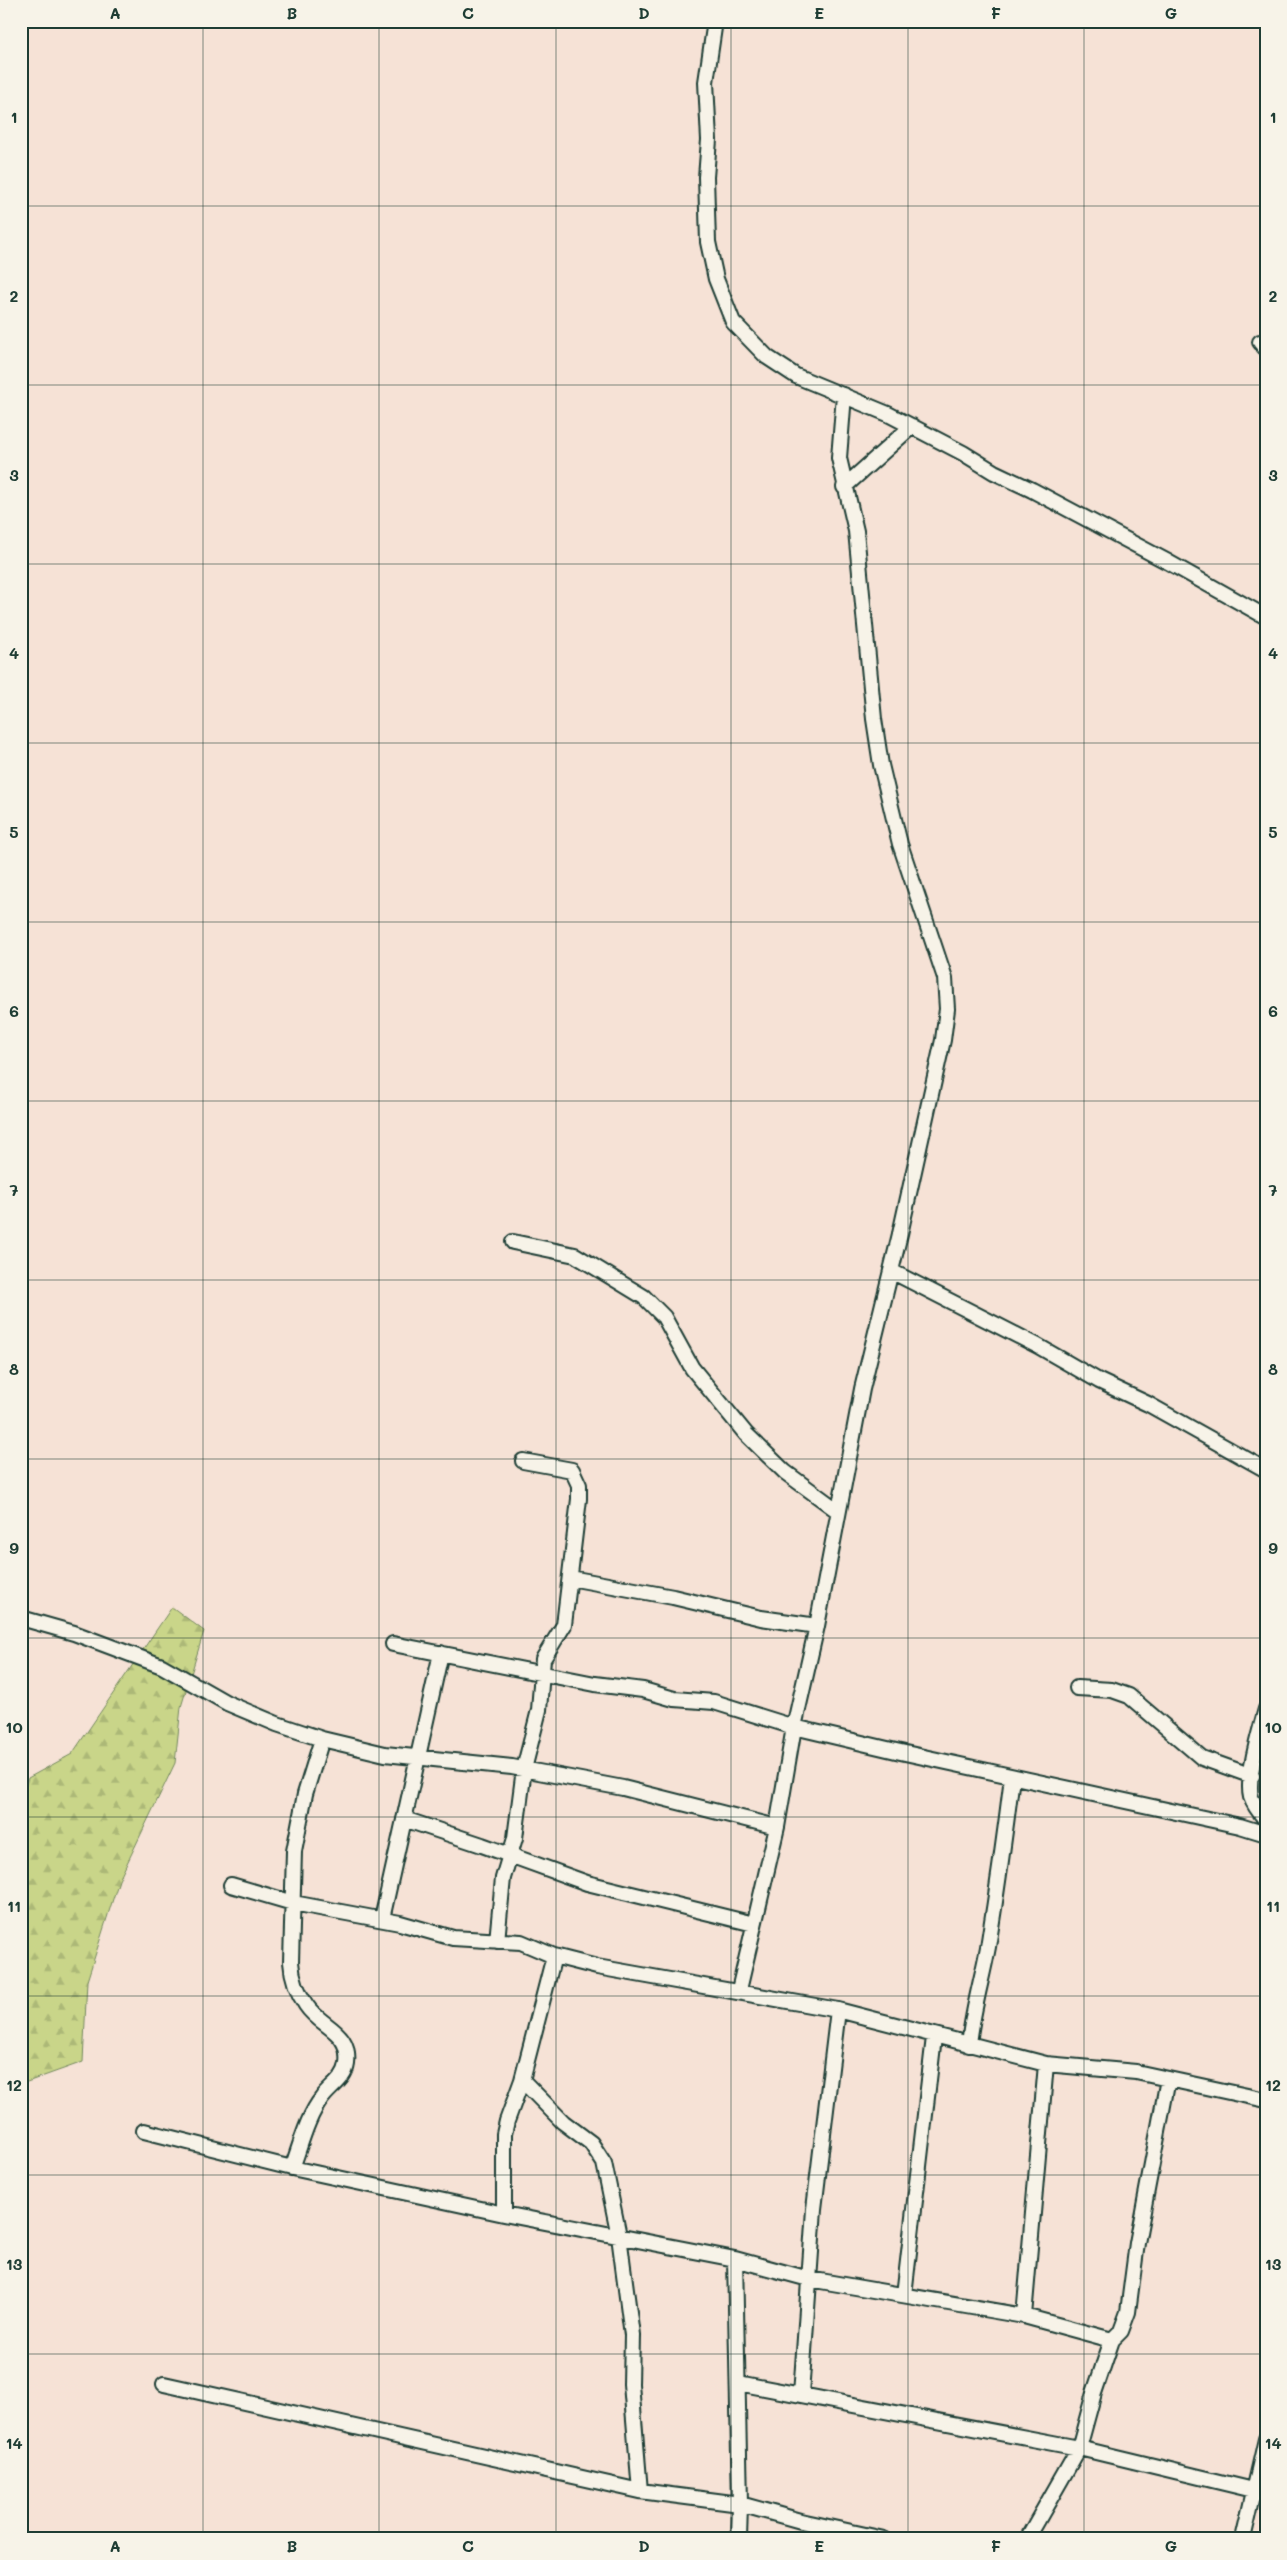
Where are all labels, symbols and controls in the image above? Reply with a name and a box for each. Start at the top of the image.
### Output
text: A [109,2,121,23]
text: B [287,2,297,23]
text: C [462,2,474,23]
text: D [638,2,650,23]
text: E [814,2,824,23]
text: F [991,2,1001,23]
text: G [1165,2,1177,23]
text: 1 [10,106,18,127]
text: 1 [1269,106,1277,127]
text: 2 [10,285,19,306]
text: 2 [1269,285,1278,306]
text: 3 [9,464,19,485]
text: 3 [1268,464,1278,485]
text: 4 [9,642,19,663]
text: 4 [1268,642,1278,663]
text: 5 [9,821,19,842]
text: 5 [1268,821,1278,842]
text: 6 [9,1000,19,1021]
text: 6 [1268,1000,1278,1021]
text: 7 [10,1179,19,1200]
text: 7 [1269,1179,1278,1200]
text: 8 [9,1358,19,1379]
text: 8 [1268,1358,1278,1379]
text: 9 [9,1537,19,1558]
text: 9 [1268,1537,1278,1558]
text: 10 [5,1716,23,1737]
text: 10 [1264,1716,1282,1737]
text: 11 [7,1895,21,1916]
text: 11 [1266,1895,1280,1916]
text: 12 [6,2074,22,2095]
text: 12 [1265,2074,1281,2095]
text: 13 [6,2253,23,2274]
text: 13 [1265,2253,1282,2274]
text: 14 [5,2432,23,2453]
text: 14 [1264,2432,1282,2453]
text: A [109,2535,121,2556]
text: B [287,2535,297,2556]
text: C [462,2535,474,2556]
text: D [638,2535,650,2556]
text: E [814,2535,824,2556]
text: F [991,2535,1001,2556]
text: G [1165,2535,1177,2556]

